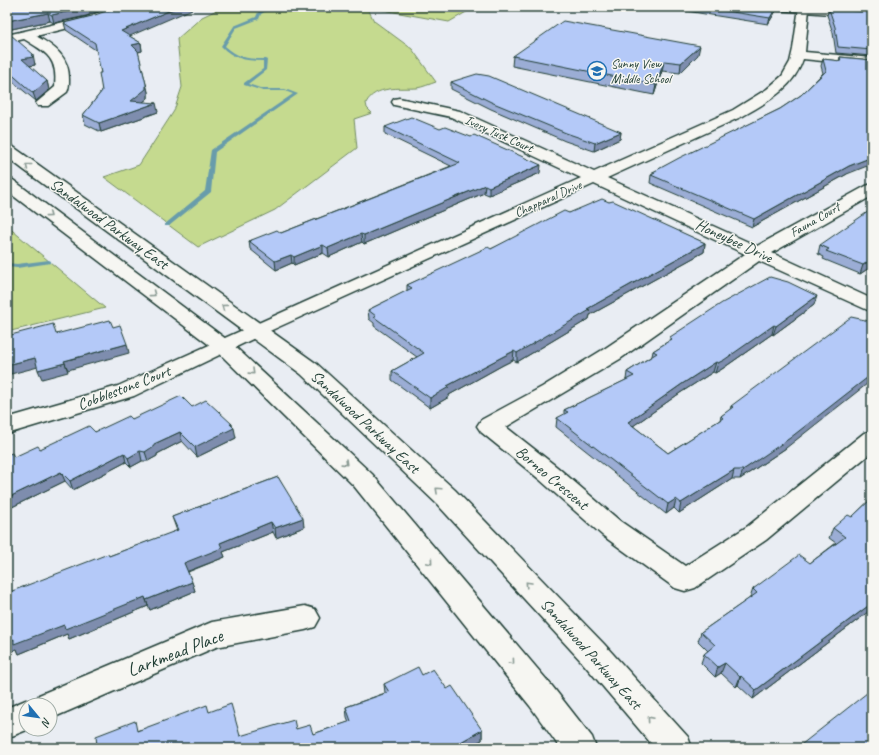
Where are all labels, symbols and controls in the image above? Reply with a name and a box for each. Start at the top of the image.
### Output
place label: Sunny View Middle School [611,56,673,87]
school or university icon: Sunny View Middle School [586,60,608,82]
street label: Ivory Tusk Court [462,112,537,157]
one-way arrow [25,163,32,170]
street label: Sandalwood Parkway East [46,174,174,275]
street label: Chapparal Drive [512,177,585,221]
street label: Fauna Court [787,198,844,241]
one-way arrow [45,210,52,217]
street label: Honeybee Drive [692,215,777,268]
one-way arrow [148,289,155,296]
one-way arrow [221,305,228,312]
street label: Cobblestone Court [75,361,175,415]
street label: Sandalwood Parkway East [306,366,425,479]
one-way arrow [247,368,255,375]
street label: Borneo Crescent [512,442,594,515]
one-way arrow [340,458,348,466]
one-way arrow [435,487,443,495]
one-way arrow [425,557,432,564]
one-way arrow [525,581,533,589]
street label: Sandalwood Parkway East [536,595,647,715]
street label: Larkmead Place [124,623,228,682]
one-way arrow [508,657,515,664]
north arrow [18,697,58,737]
text: N [38,715,55,730]
one-way arrow [648,716,655,723]

